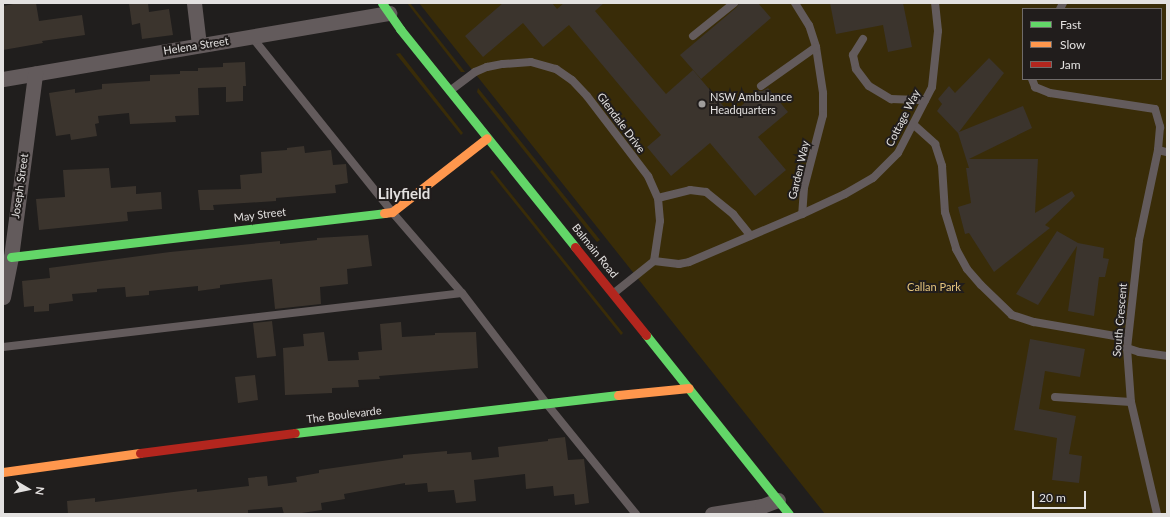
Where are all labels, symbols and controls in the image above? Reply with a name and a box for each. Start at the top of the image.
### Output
legend [1022,8,1162,80]
text: Fast [1060,17,1081,32]
street label: Helena Street [162,34,230,58]
text: Slow [1060,37,1085,52]
text: Jam [1060,57,1081,72]
street label: Cottage Way [883,87,923,149]
street label: Glendale Drive [594,90,648,156]
place label: NSW Ambulance Headquarters [710,91,792,117]
marker: NSW Ambulance Headquarters [697,99,707,109]
street label: Garden Way [786,139,812,201]
street label: Joseph Street [9,153,31,219]
district label: Lilyfield [378,185,430,203]
street label: May Street [233,205,287,225]
street label: Balmain Road [569,221,621,281]
park label: Callan Park [907,280,961,294]
street label: South Crescent [1110,283,1130,357]
street label: The Boulevarde [306,404,382,426]
north arrow [8,469,48,509]
scale bar [1034,483,1088,509]
text: N [33,486,47,496]
text: 20 m [1039,490,1066,505]

